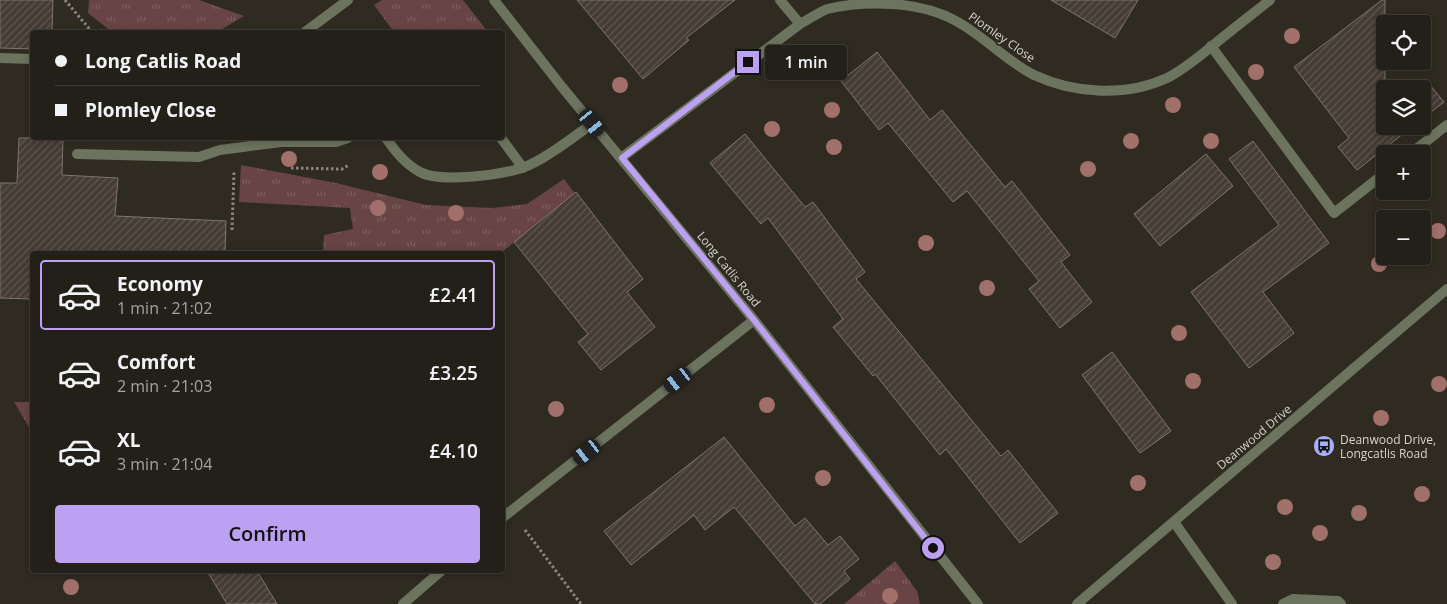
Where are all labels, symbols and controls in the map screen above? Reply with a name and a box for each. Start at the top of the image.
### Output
street label: Plomley Close [965,8,1039,66]
map controls [1376,15,1431,265]
button: locate [1376,15,1431,70]
callout: 1 min [766,44,848,80]
text: Long Catlis Road [85,48,241,74]
route end [737,51,759,73]
text: 1 min [784,51,828,73]
button: layers [1376,80,1431,135]
text: Plomley Close [85,97,216,123]
car [576,107,607,139]
button: + [1376,145,1431,200]
button: − [1376,210,1431,265]
street label: Long Catlis Road [693,228,765,310]
text: Economy [117,271,203,297]
icon: car [57,273,102,318]
text: £2.41 [429,282,478,308]
text: 1 min · 21:02 [117,297,212,319]
text: Comfort [117,349,196,375]
icon: car [57,351,102,396]
text: £3.25 [429,360,478,386]
car [661,365,694,395]
text: 2 min · 21:03 [117,375,212,397]
street label: Deanwood Drive [1213,400,1295,473]
text: XL [117,427,140,453]
icon: car [57,429,102,474]
place label: Deanwood Drive, Longcatlis Road [1340,431,1436,462]
bus stop icon: Deanwood Drive, Longcatlis Road [1312,434,1336,458]
car [570,437,603,467]
text: £4.10 [429,438,478,464]
text: 3 min · 21:04 [117,453,212,475]
button: Confirm [55,505,480,563]
route start [922,537,944,559]

